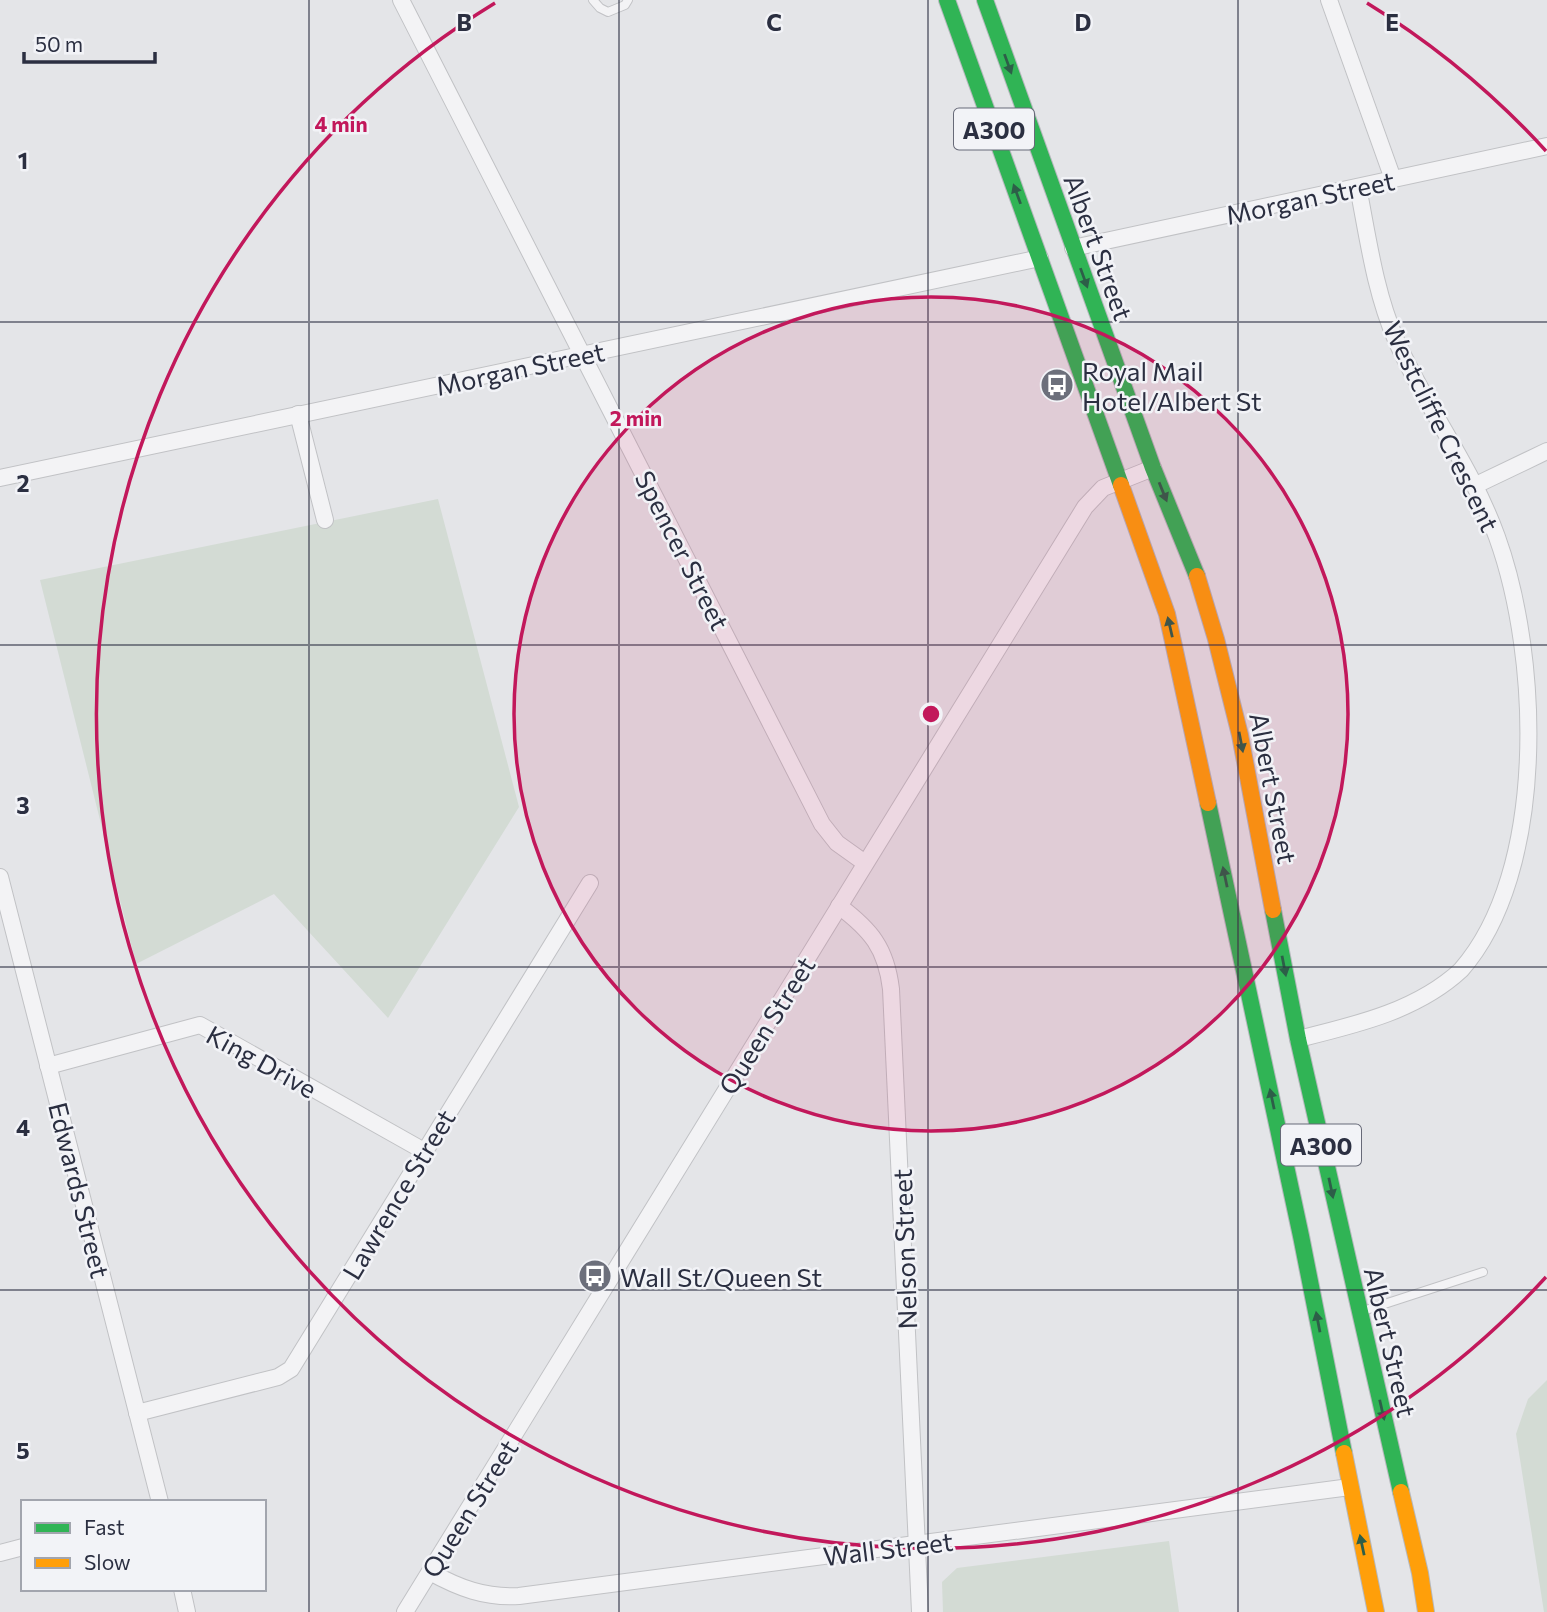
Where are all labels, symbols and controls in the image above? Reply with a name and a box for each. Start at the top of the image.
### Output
text: B [456,8,472,36]
text: C [766,8,782,36]
text: D [1075,8,1092,36]
text: E [1385,8,1399,36]
scale bar [24,21,156,65]
text: 50 m [35,31,83,56]
one-way arrow [1002,54,1013,75]
road number: A300 [954,108,1034,149]
text: 4 min [314,111,368,136]
text: 1 [18,146,28,174]
street label: Morgan Street [1223,164,1397,230]
street label: Albert Street [1058,170,1140,324]
one-way arrow [1011,183,1022,204]
one-way arrow [1079,268,1090,289]
street label: Westcliffe Crescent [1378,316,1506,536]
street label: Morgan Street [433,335,607,401]
place label: Royal Mail Hotel/Albert St [1082,355,1262,416]
bus stop icon: Royal Mail Hotel/Albert St [1038,366,1076,404]
text: 2 min [610,405,662,430]
street label: Spencer Street [630,465,736,635]
text: 2 [16,469,30,497]
one-way arrow [1157,482,1168,503]
one-way arrow [1164,616,1175,638]
centre of rings [919,702,943,726]
street label: Albert Street [1244,710,1304,866]
one-way arrow [1236,731,1247,753]
text: 3 [16,791,30,819]
one-way arrow [1219,866,1230,888]
street label: Queen Street [711,950,821,1100]
one-way arrow [1279,955,1290,977]
street label: King Drive [202,1018,322,1104]
one-way arrow [1266,1088,1277,1110]
street label: Edwards Street [43,1099,117,1281]
street label: Lawrence Street [335,1103,461,1285]
text: 4 [16,1113,30,1141]
road number: A300 [1281,1125,1361,1166]
street label: Nelson Street [886,1168,922,1330]
one-way arrow [1326,1177,1337,1199]
bus stop icon: Wall St/Queen St [576,1257,614,1295]
place label: Wall St/Queen St [620,1261,822,1292]
street label: Albert Street [1359,1264,1423,1420]
one-way arrow [1312,1311,1323,1333]
one-way arrow [1377,1399,1388,1421]
street label: Queen Street [414,1433,524,1583]
text: 5 [16,1436,30,1464]
legend [21,1500,266,1591]
text: Fast [84,1514,125,1539]
street label: Wall Street [821,1525,955,1571]
one-way arrow [1356,1534,1367,1556]
text: Slow [84,1549,131,1574]

